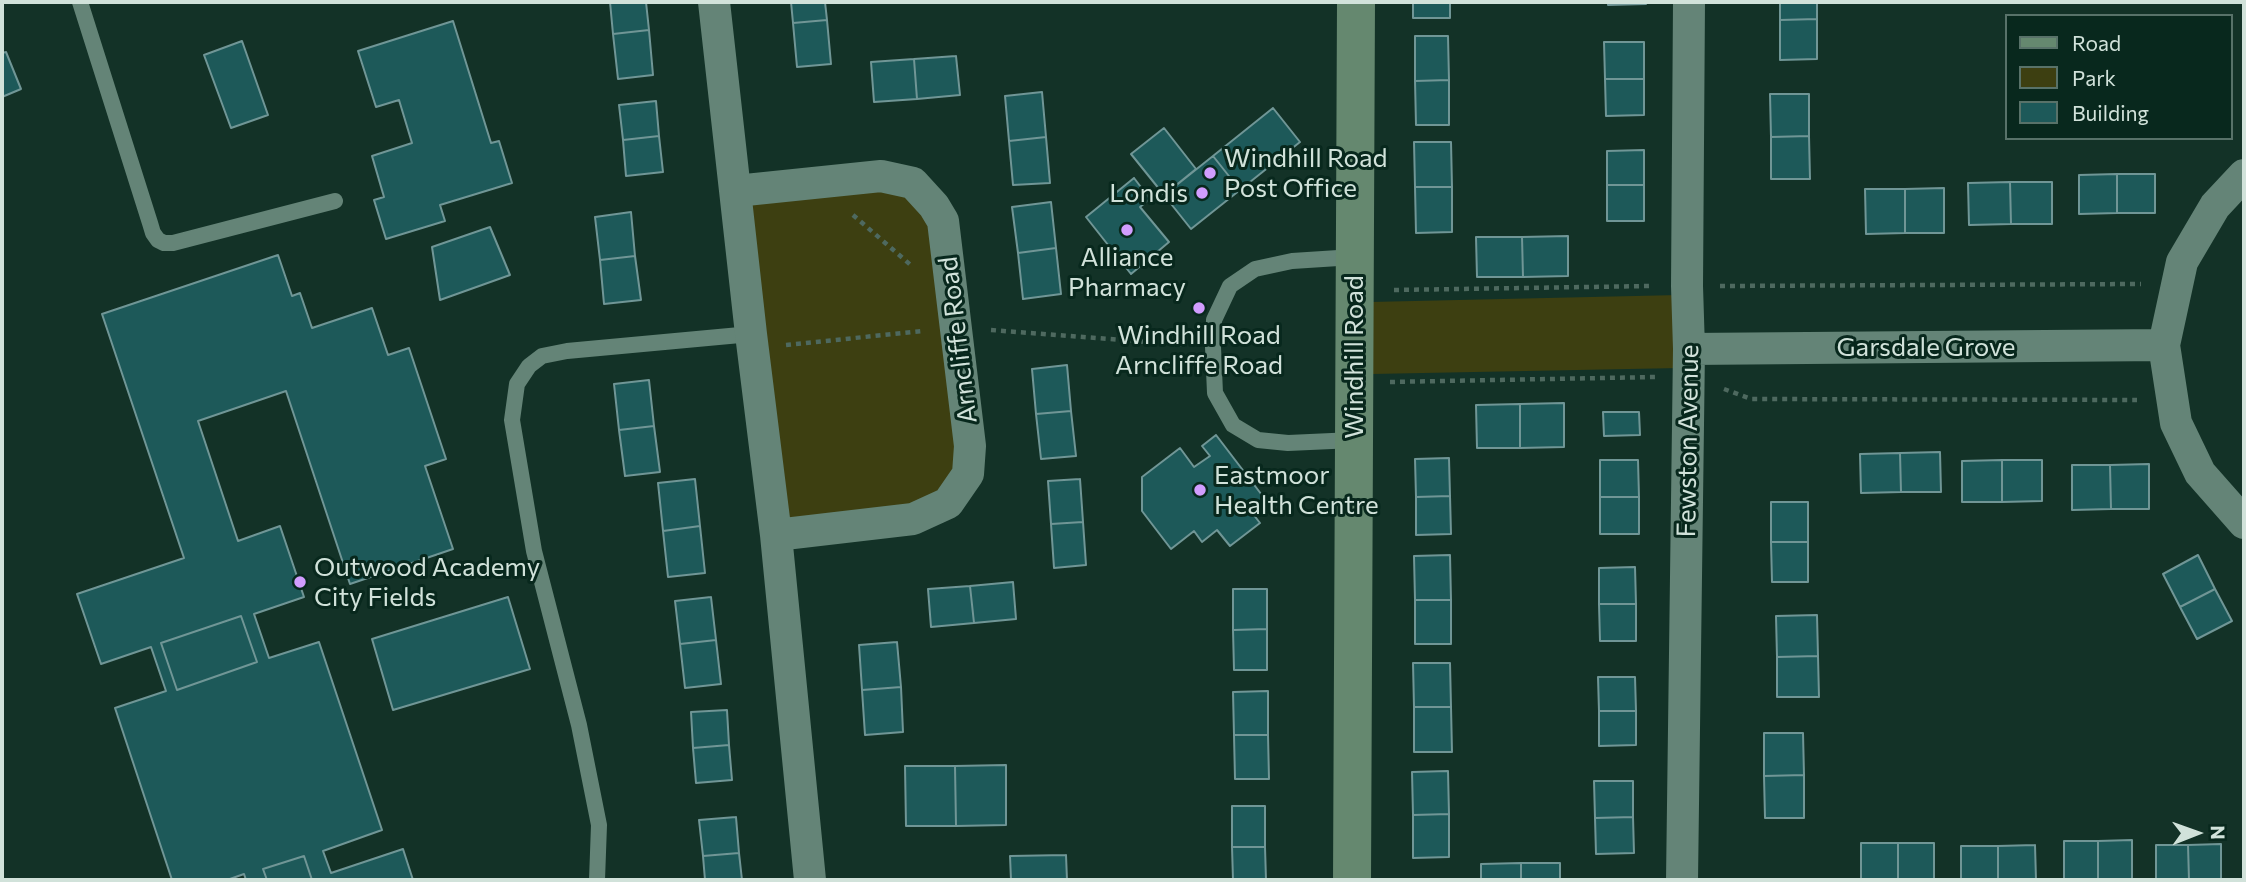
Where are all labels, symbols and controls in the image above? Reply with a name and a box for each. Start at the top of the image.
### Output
legend [2004,14,2232,140]
text: Road [2072,30,2121,55]
text: Park [2072,65,2116,90]
text: Building [2072,100,2149,125]
place label: Windhill Road Post Office [1224,142,1388,204]
marker: Windhill Road Post Office [1202,165,1218,181]
place label: Londis [1109,177,1188,209]
marker: Londis [1194,185,1210,201]
marker: Alliance Pharmacy [1119,222,1135,238]
place label: Alliance Pharmacy [1068,241,1186,302]
street label: Arncliffe Road [932,255,984,425]
street label: Windhill Road [1338,275,1370,439]
marker: Windhill Road Arncliffe Road [1191,300,1207,316]
place label: Windhill Road Arncliffe Road [1115,319,1283,380]
street label: Garsdale Grove [1837,331,2015,363]
street label: Fewston Avenue [1671,344,1705,538]
place label: Eastmoor Health Centre [1214,459,1379,520]
marker: Eastmoor Health Centre [1192,482,1208,498]
place label: Outwood Academy City Fields [314,551,540,612]
marker: Outwood Academy City Fields [292,574,308,590]
north arrow [2162,798,2232,868]
text: N [2207,825,2230,840]

